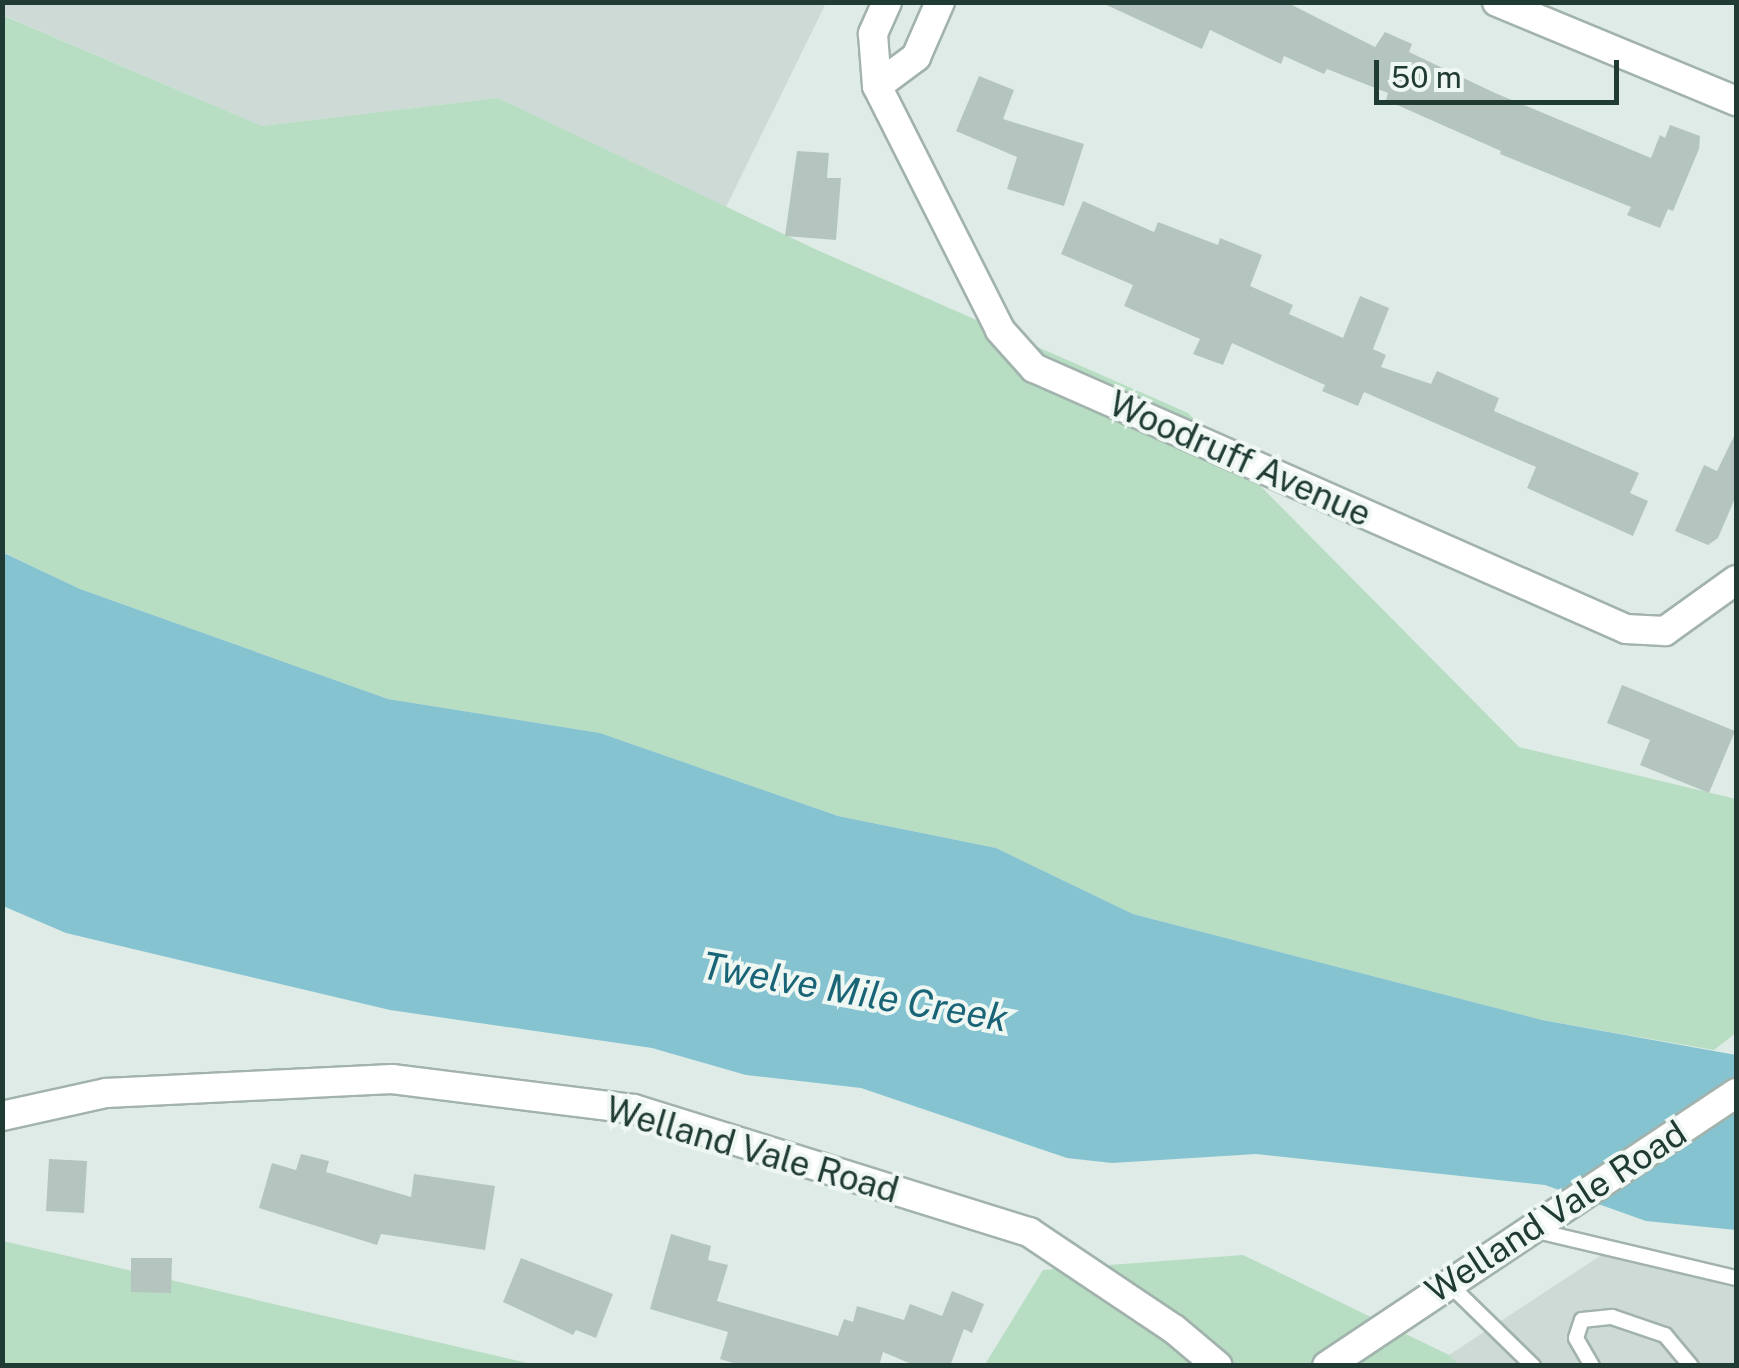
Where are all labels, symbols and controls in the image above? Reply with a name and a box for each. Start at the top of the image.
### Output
scale bar [1379,40,1624,102]
text: 50 m [1391,59,1462,95]
street label: Woodruff Avenue [1103,382,1377,536]
water label: Twelve Mile Creek [698,943,1012,1041]
street label: Welland Vale Road [600,1088,904,1212]
street label: Welland Vale Road [1417,1112,1695,1312]

